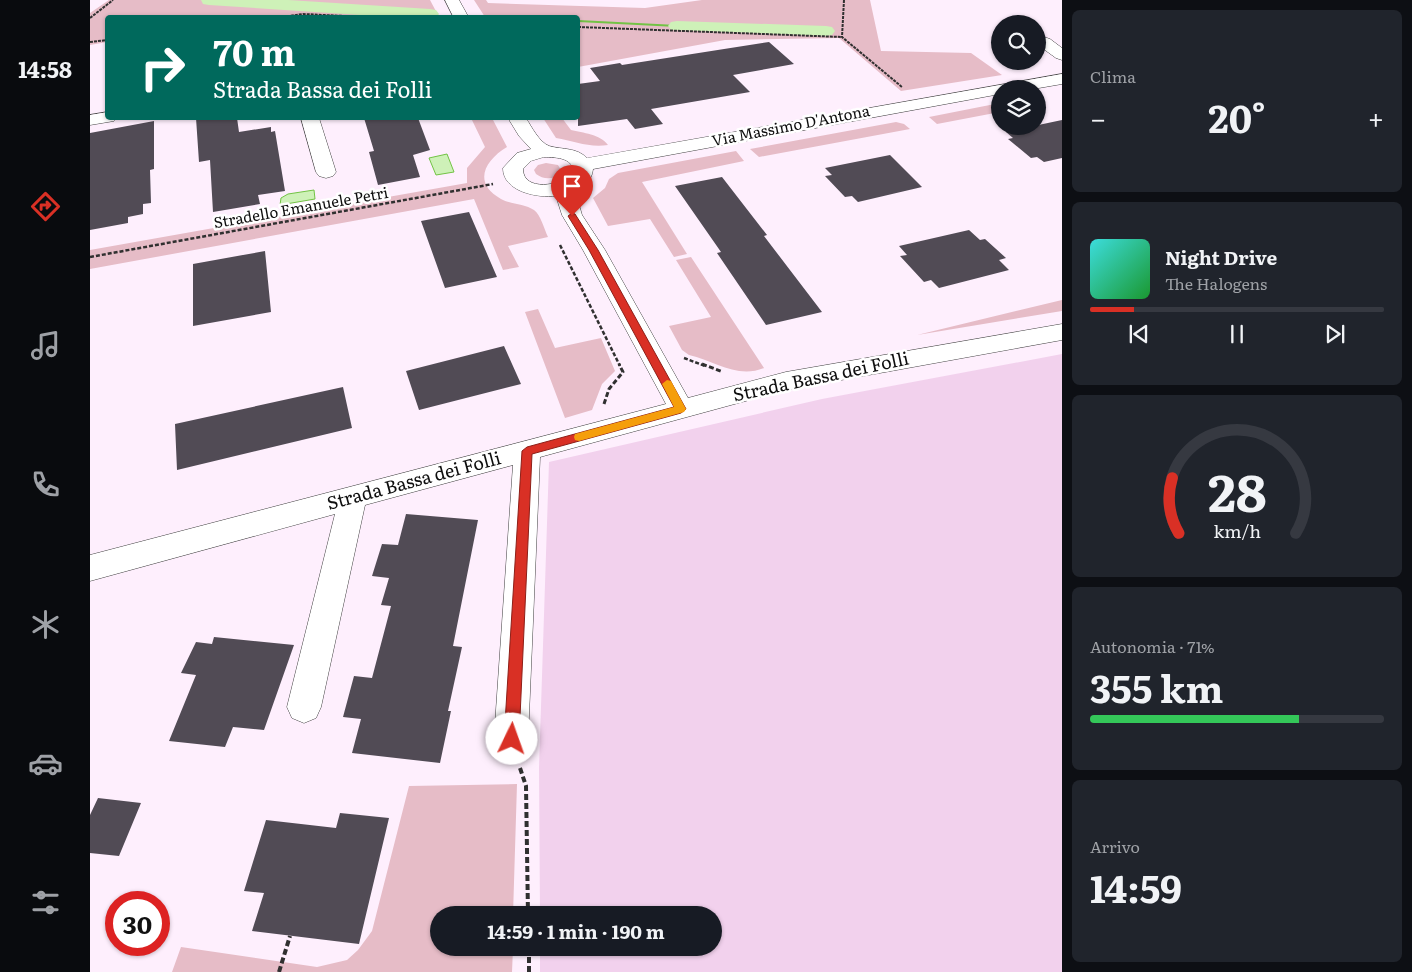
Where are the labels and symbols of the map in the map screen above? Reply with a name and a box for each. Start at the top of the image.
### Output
street label: Via Massimo D'Antona [710,98,873,151]
pin [551,165,593,216]
street label: Stradello Emanuele Petri [212,180,390,233]
street label: Strada Bassa dei Folli [730,344,911,407]
street label: Strada Bassa dei Folli [324,443,504,516]
position arrow [485,712,537,764]
speed limit sign: 30 [105,891,170,956]

